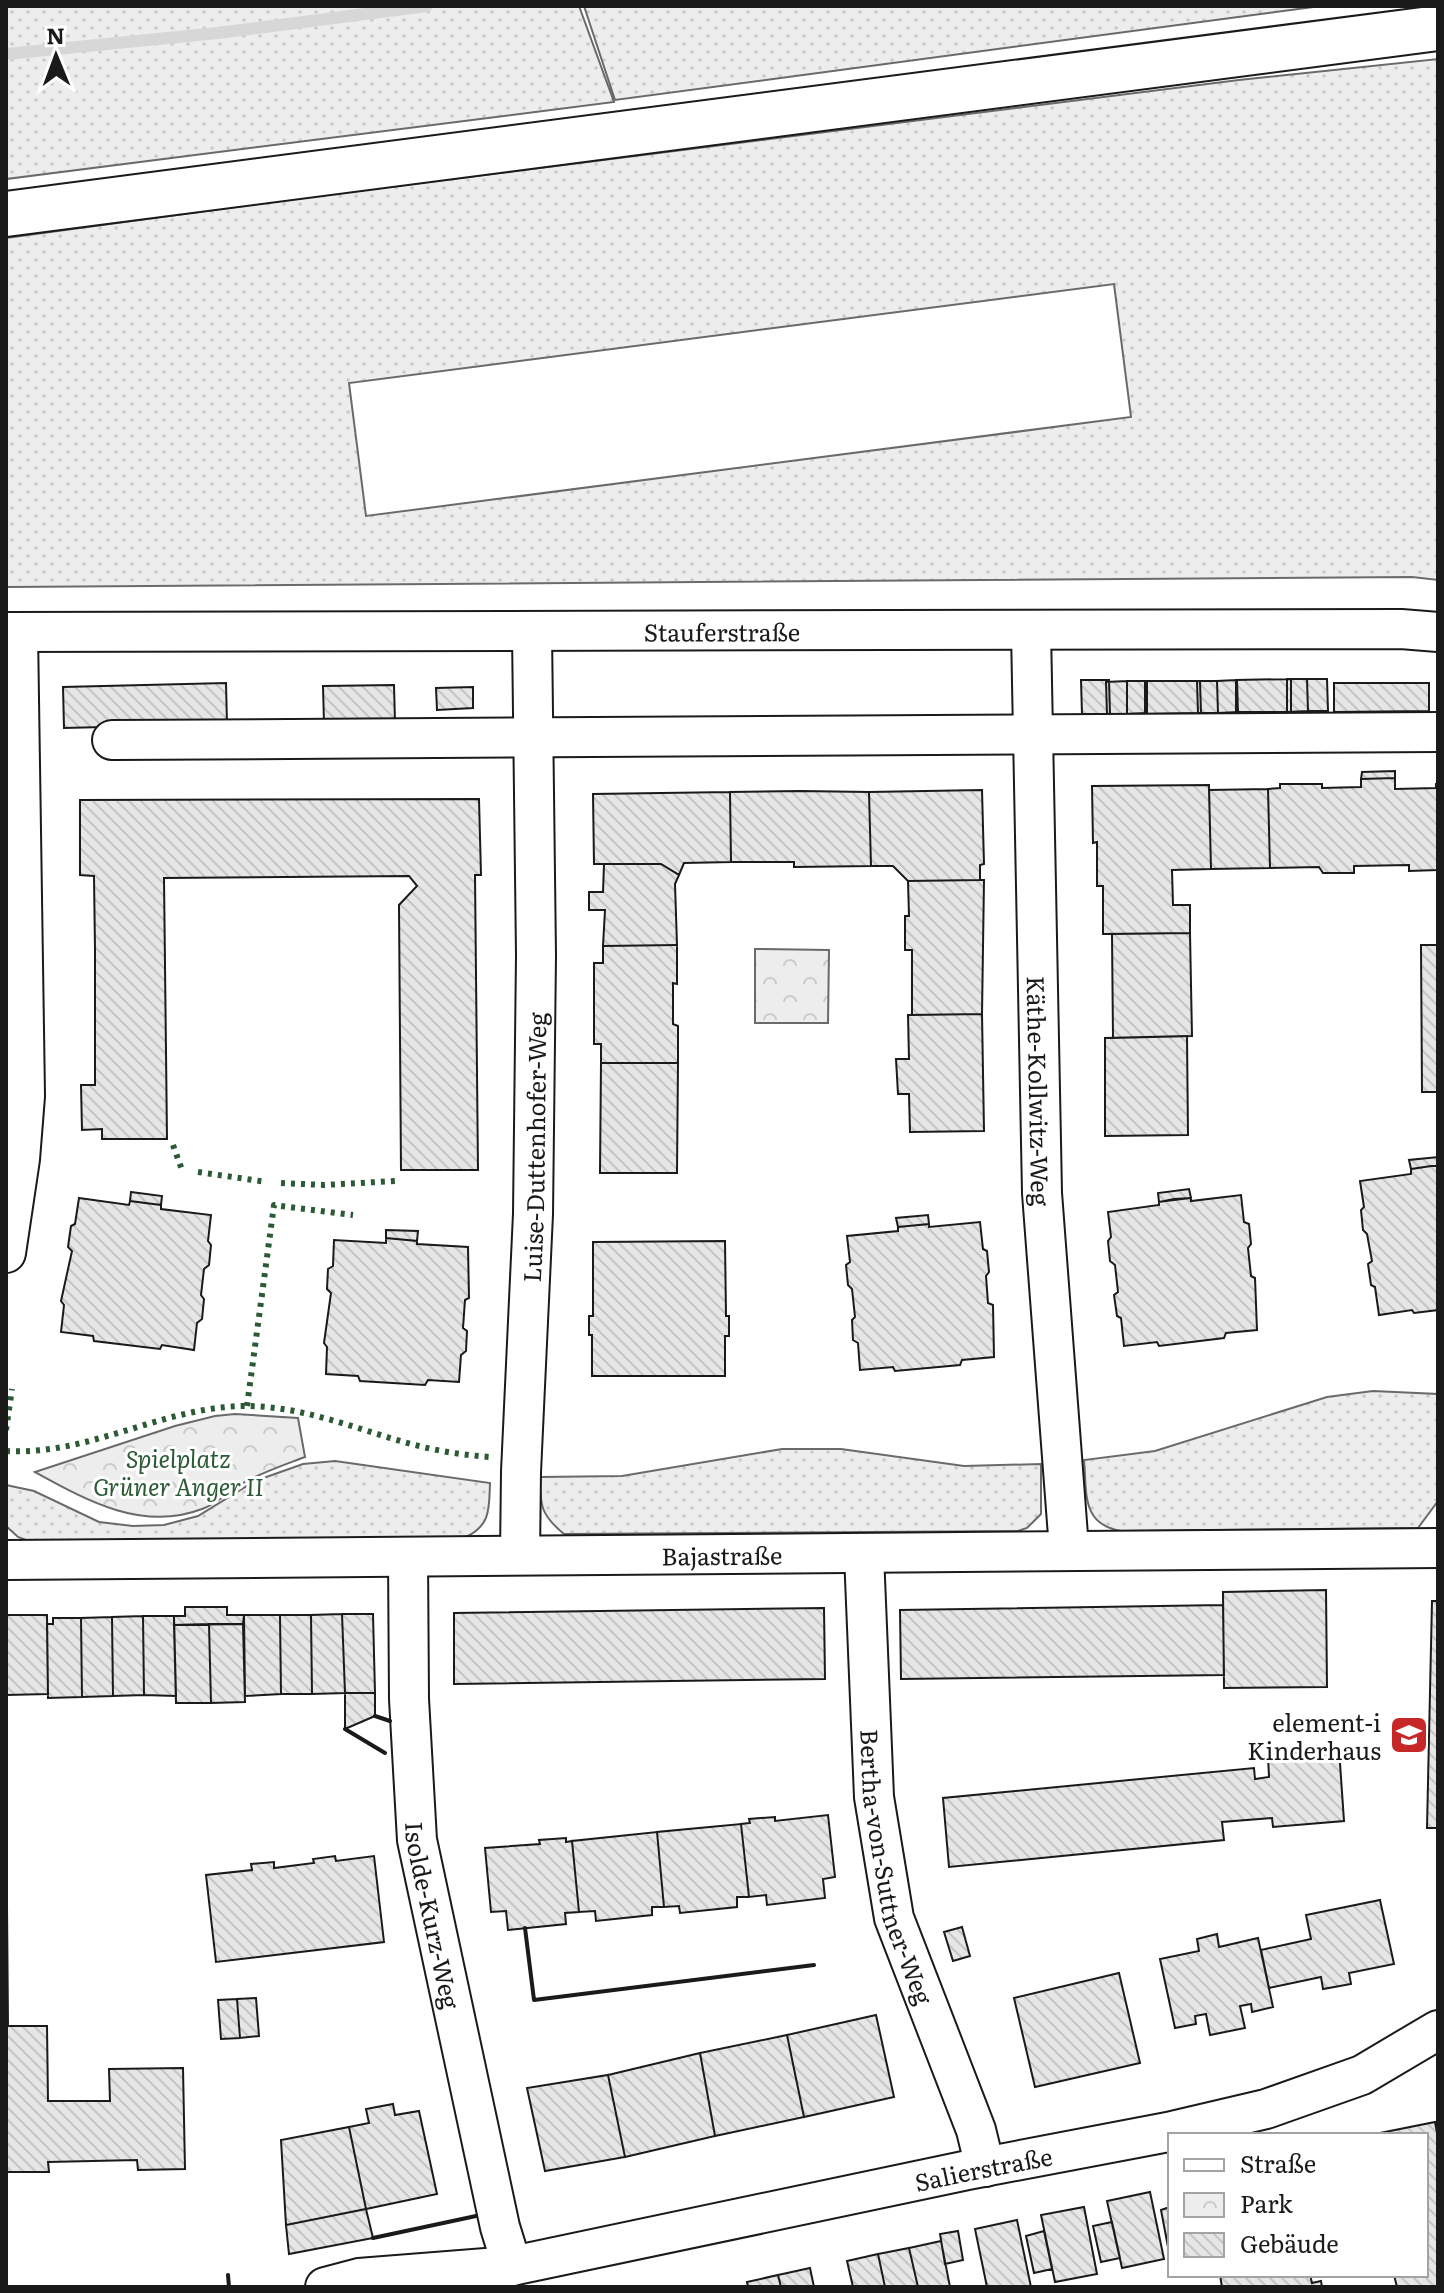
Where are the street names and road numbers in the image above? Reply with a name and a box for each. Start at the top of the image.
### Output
street label: Stauferstraße [644,613,800,648]
street label: Käthe-Kollwitz-Weg [1020,975,1060,1208]
street label: Luise-Duttenhofer-Weg [512,1011,553,1283]
street label: Bajastraße [661,1536,783,1572]
street label: Bertha-von-Suttner-Weg [854,1728,943,2010]
street label: Isolde-Kurz-Weg [398,1821,470,2012]
street label: Salierstraße [911,2137,1055,2198]

